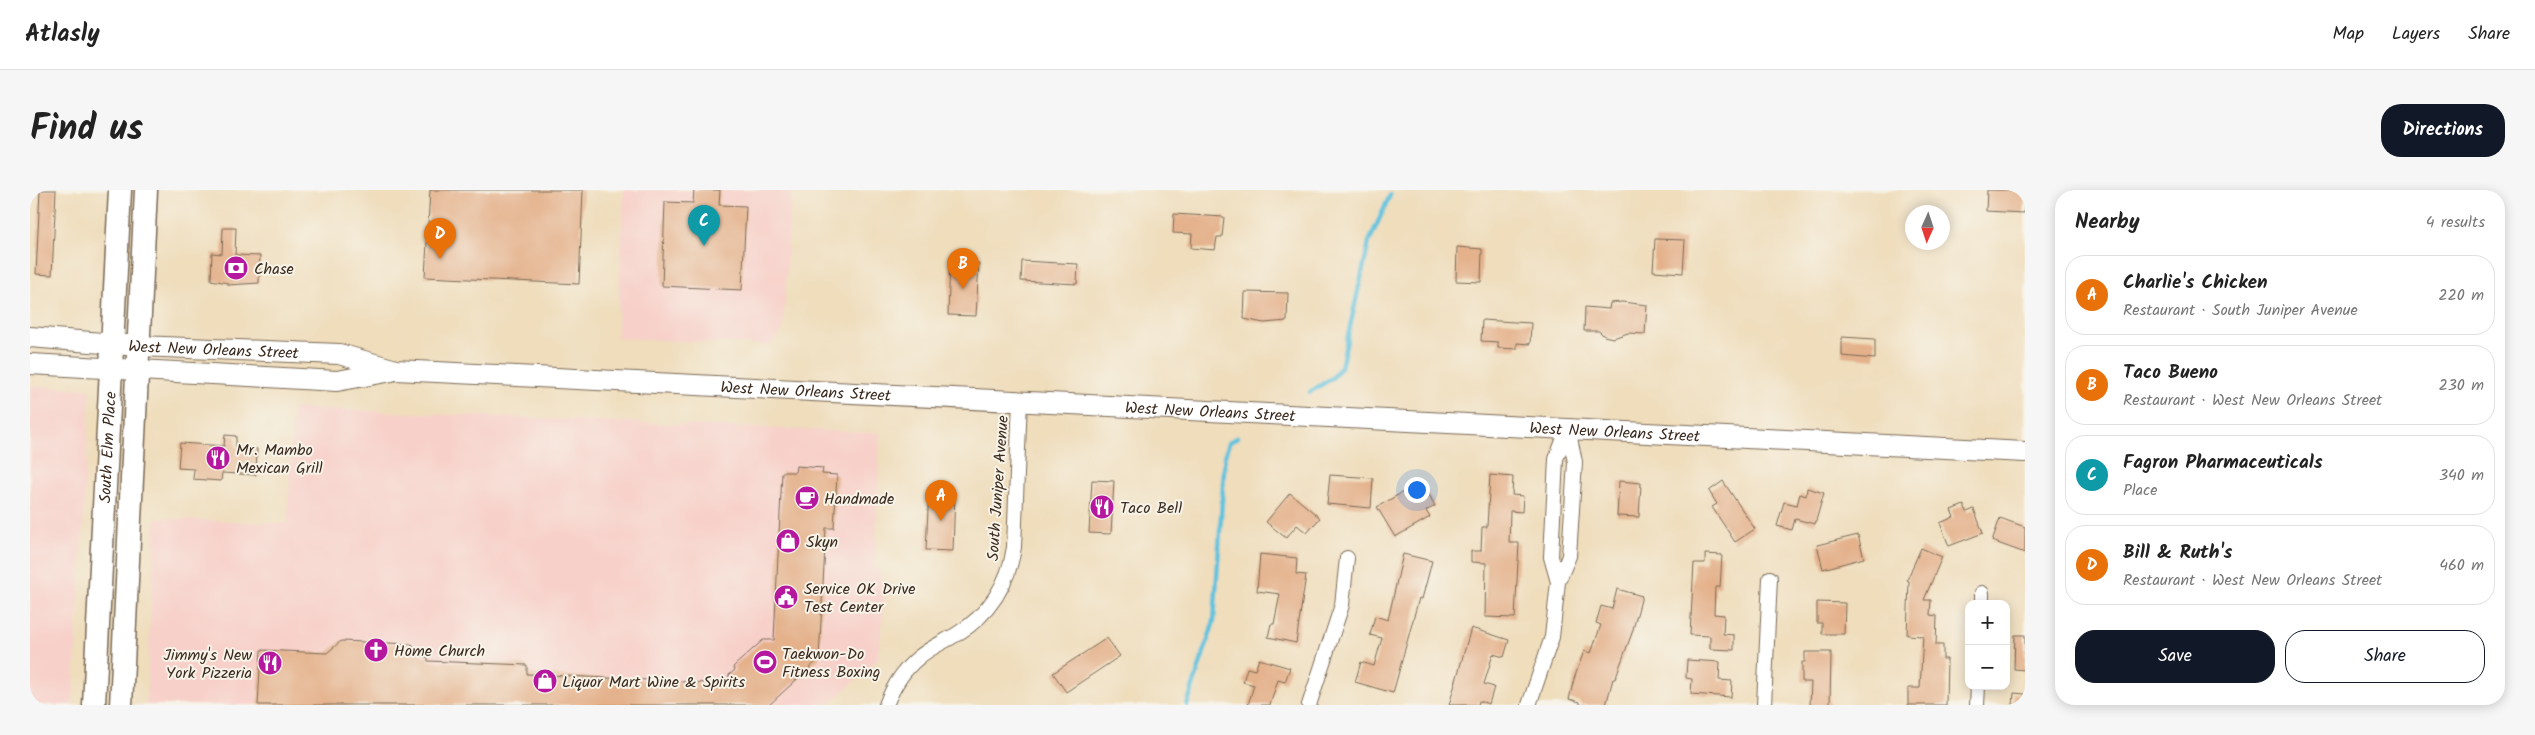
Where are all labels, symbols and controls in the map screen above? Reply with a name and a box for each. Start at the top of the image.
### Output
text: Atlasly [25,15,100,54]
text: Map [2333,20,2364,49]
text: Layers [2392,20,2440,49]
text: Share [2468,20,2510,49]
text: Find us [30,102,143,158]
button: Directions [2381,104,2505,157]
pin: C [688,205,720,246]
north arrow [1905,205,1950,250]
text: Nearby [2075,206,2140,239]
text: 4 results [2426,210,2485,235]
pin: D [424,218,456,259]
pin: B [947,248,979,289]
bank icon: Chase [223,255,249,281]
place label: Chase [254,257,294,282]
text: Charlie's Chicken [2123,268,2267,298]
text: A [2087,283,2097,308]
text: 220 m [2438,283,2484,308]
text: Restaurant · South Juniper Avenue [2123,298,2358,323]
street label: West New Orleans Street [127,334,300,366]
text: Taco Bueno [2123,358,2218,388]
text: B [2087,373,2097,398]
text: 230 m [2438,373,2484,398]
street label: West New Orleans Street [720,375,892,409]
text: Restaurant · West New Orleans Street [2123,388,2382,413]
street label: South Elm Place [93,391,124,504]
street label: West New Orleans Street [1124,396,1297,429]
street label: South Juniper Avenue [981,415,1016,562]
street label: West New Orleans Street [1529,416,1701,450]
place label: Mr. Mambo Mexican Grill [236,438,323,481]
restaurant icon: Mr. Mambo Mexican Grill [205,445,231,471]
text: Fagron Pharmaceuticals [2123,448,2323,478]
text: C [2087,463,2097,488]
text: 340 m [2439,463,2484,488]
your location [1404,477,1430,503]
text: Place [2123,478,2157,503]
pin: A [925,480,957,521]
cafe icon: Handmade [794,485,820,511]
place label: Handmade [824,487,894,512]
restaurant icon: Taco Bell [1089,494,1115,520]
place label: Taco Bell [1120,496,1182,521]
shop icon: Skyn [775,528,801,554]
place label: Skyn [806,530,838,555]
text: Bill & Ruth's [2123,538,2232,568]
text: D [2087,553,2097,578]
text: 460 m [2439,553,2484,578]
text: Restaurant · West New Orleans Street [2123,568,2382,593]
place label: Service OK Drive Test Center [804,577,915,620]
public building icon: Service OK Drive Test Center [773,584,799,610]
map controls [1965,600,2010,690]
button: + [1965,600,2010,645]
button: Save [2075,630,2275,683]
button: Share [2285,630,2485,683]
church icon: Home Church [363,637,389,663]
place label: Home Church [394,639,485,664]
place label: Taekwon-Do Fitness Boxing [782,642,880,685]
place label: Jimmy's New York Pizzeria [163,643,252,686]
button: − [1965,645,2010,690]
sports icon: Taekwon-Do Fitness Boxing [752,649,778,675]
restaurant icon: Jimmy's New York Pizzeria [257,650,283,676]
shop icon: Liquor Mart Wine & Spirits [532,668,558,694]
place label: Liquor Mart Wine & Spirits [562,670,745,695]

